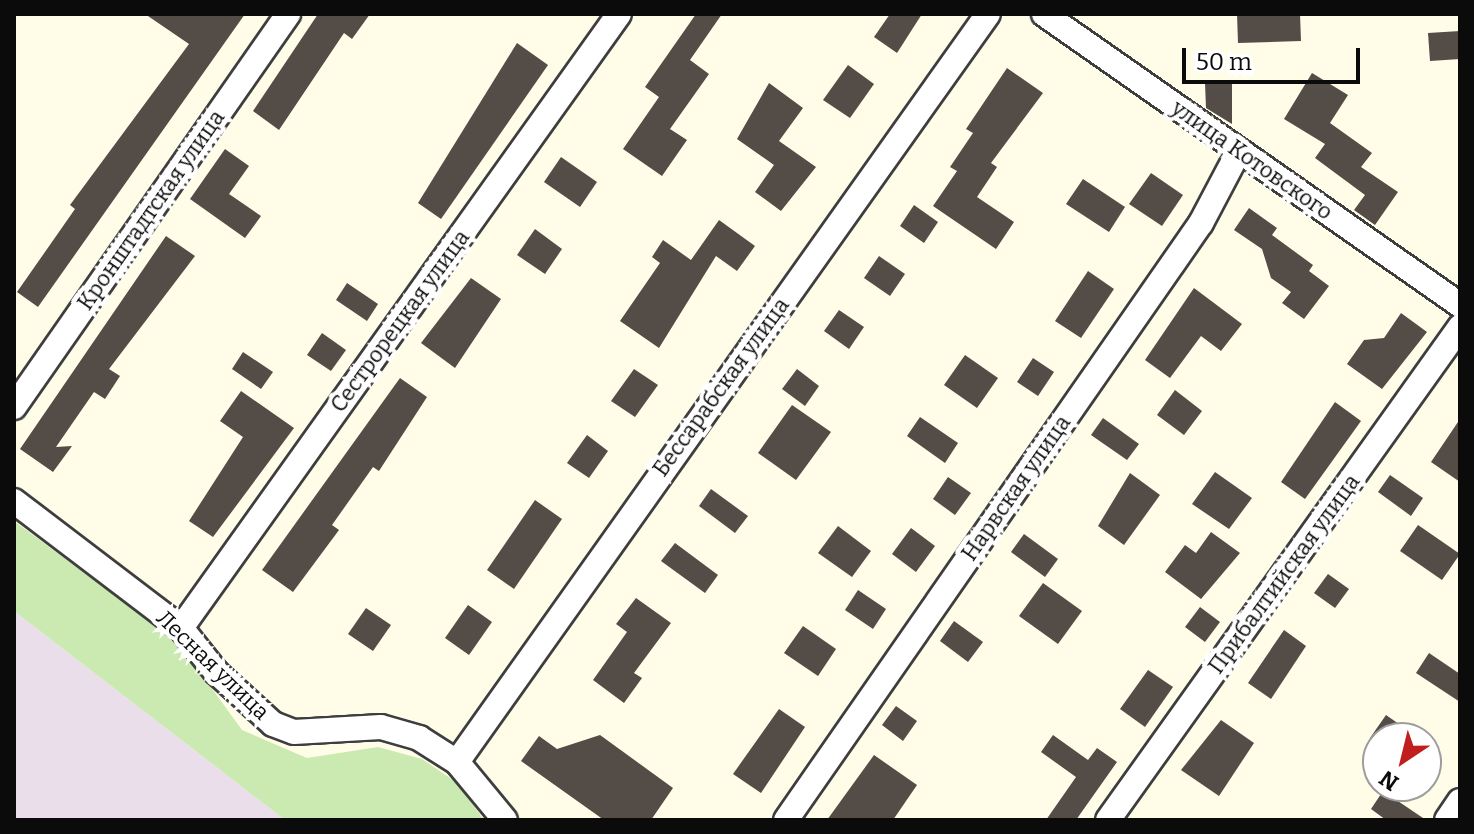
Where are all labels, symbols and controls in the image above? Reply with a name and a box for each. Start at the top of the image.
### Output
scale bar [1186,32,1364,82]
text: 50 m [1196,48,1252,76]
street label: улица Котовского [1166,95,1338,225]
street label: Кронштадтская улица [72,105,230,315]
street label: Сестрорецкая улица [325,225,475,417]
street label: Бессарабская улица [647,293,795,481]
street label: Нарвская улица [956,410,1076,566]
street label: Прибалтийская улица [1203,469,1365,679]
street label: Лесная улица [151,605,275,725]
north arrow [1362,722,1442,802]
text: N [1374,765,1404,796]

